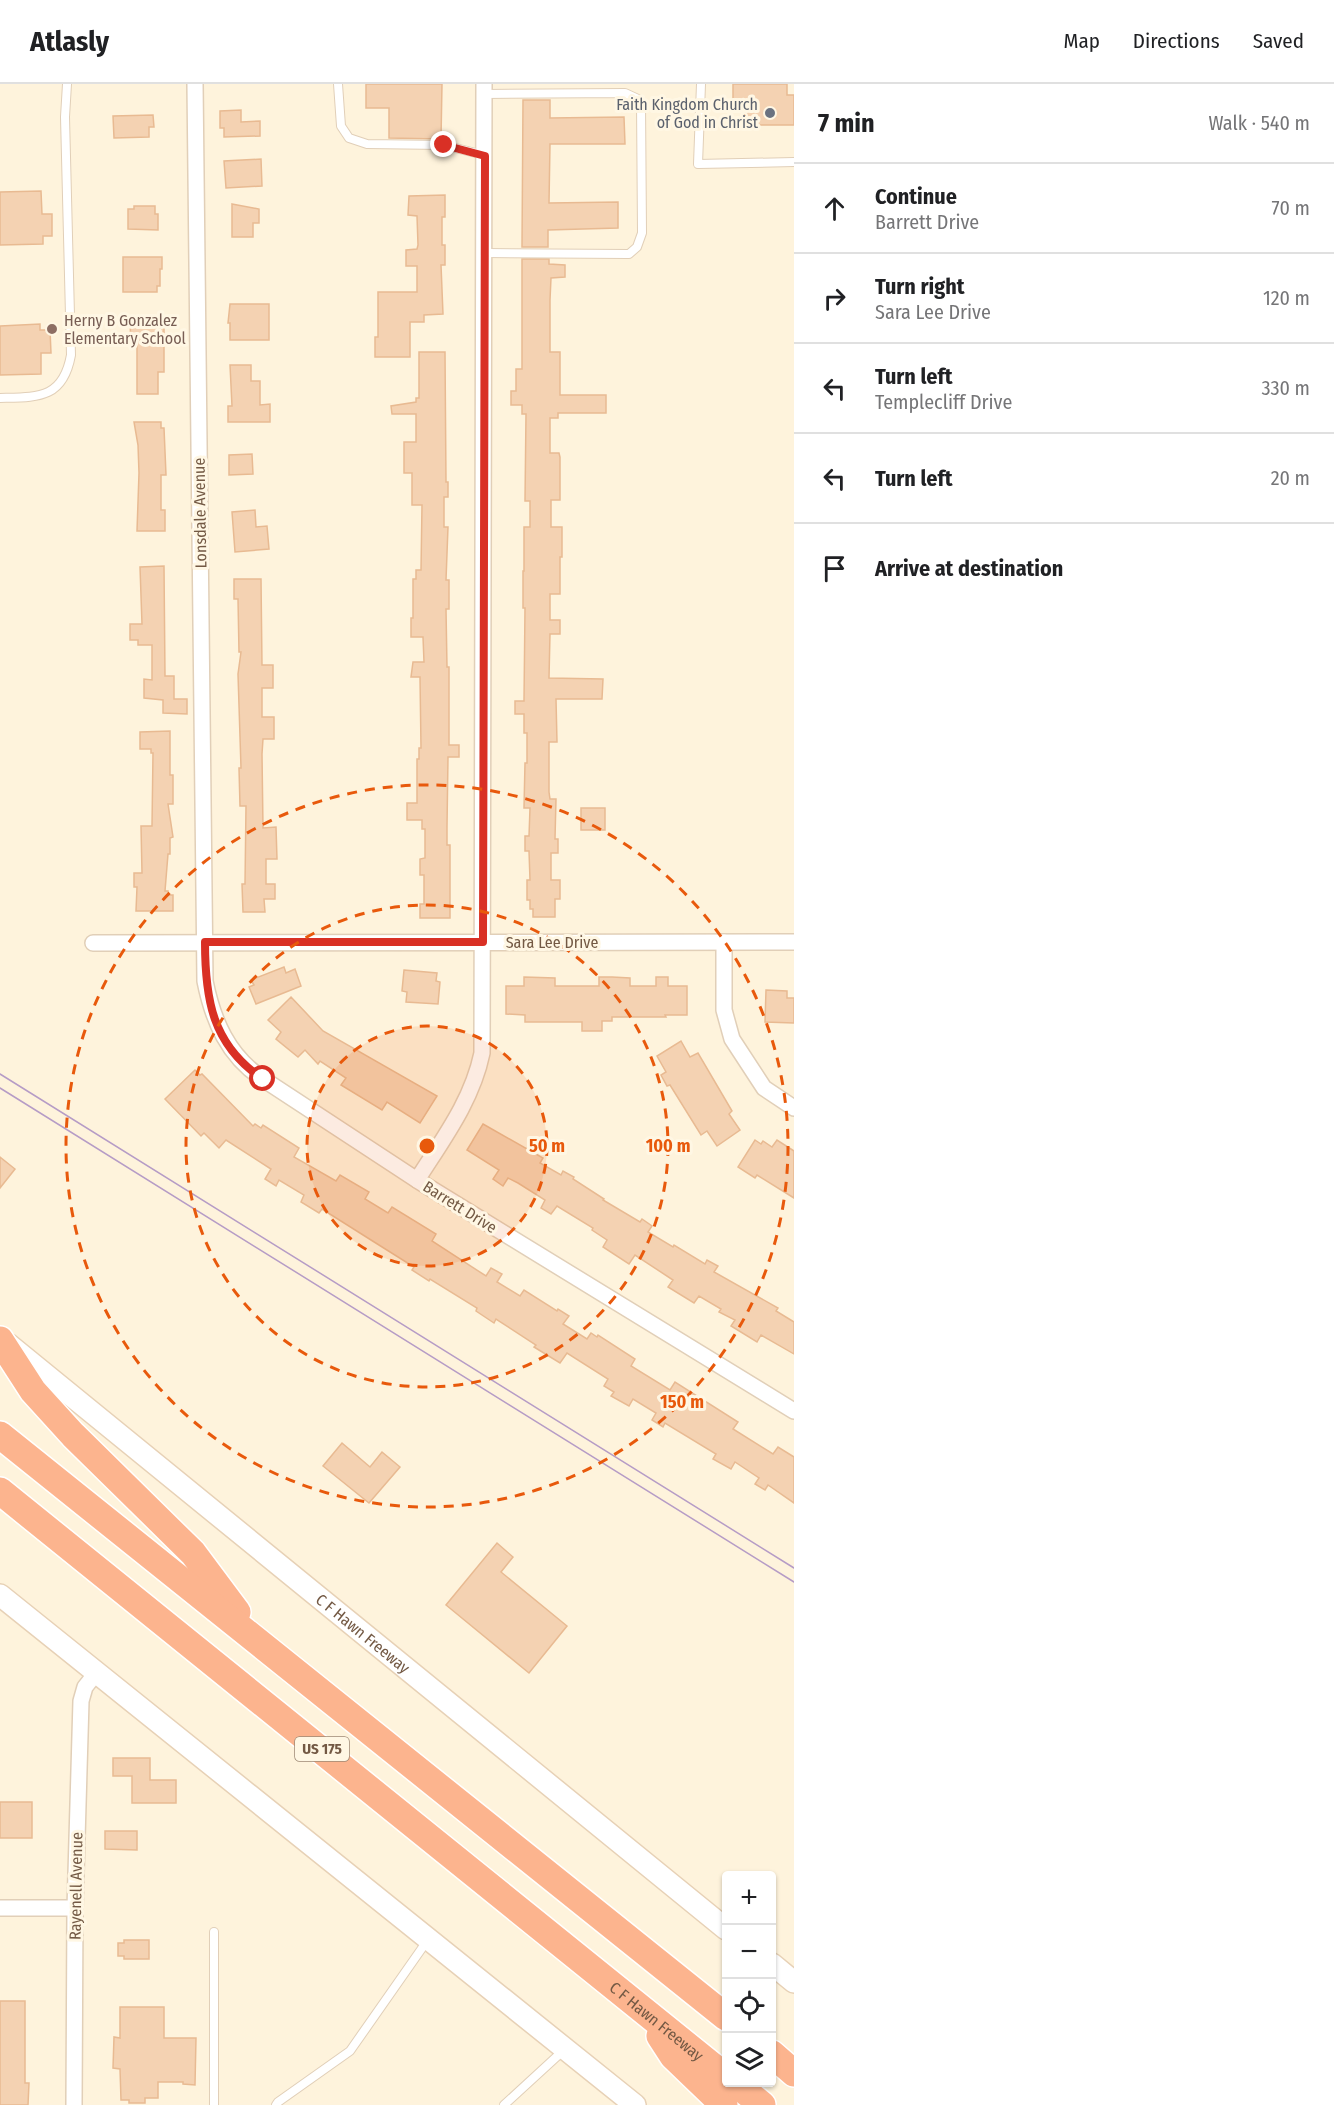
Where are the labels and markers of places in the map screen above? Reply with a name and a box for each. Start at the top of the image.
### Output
place label: Faith Kingdom Church of God in Christ [616,95,759,132]
marker: Faith Kingdom Church of God in Christ [763,106,777,120]
place label: Herny B Gonzalez Elementary School [64,311,186,348]
marker: Herny B Gonzalez Elementary School [45,322,59,336]
centre of rings [417,1136,437,1156]

